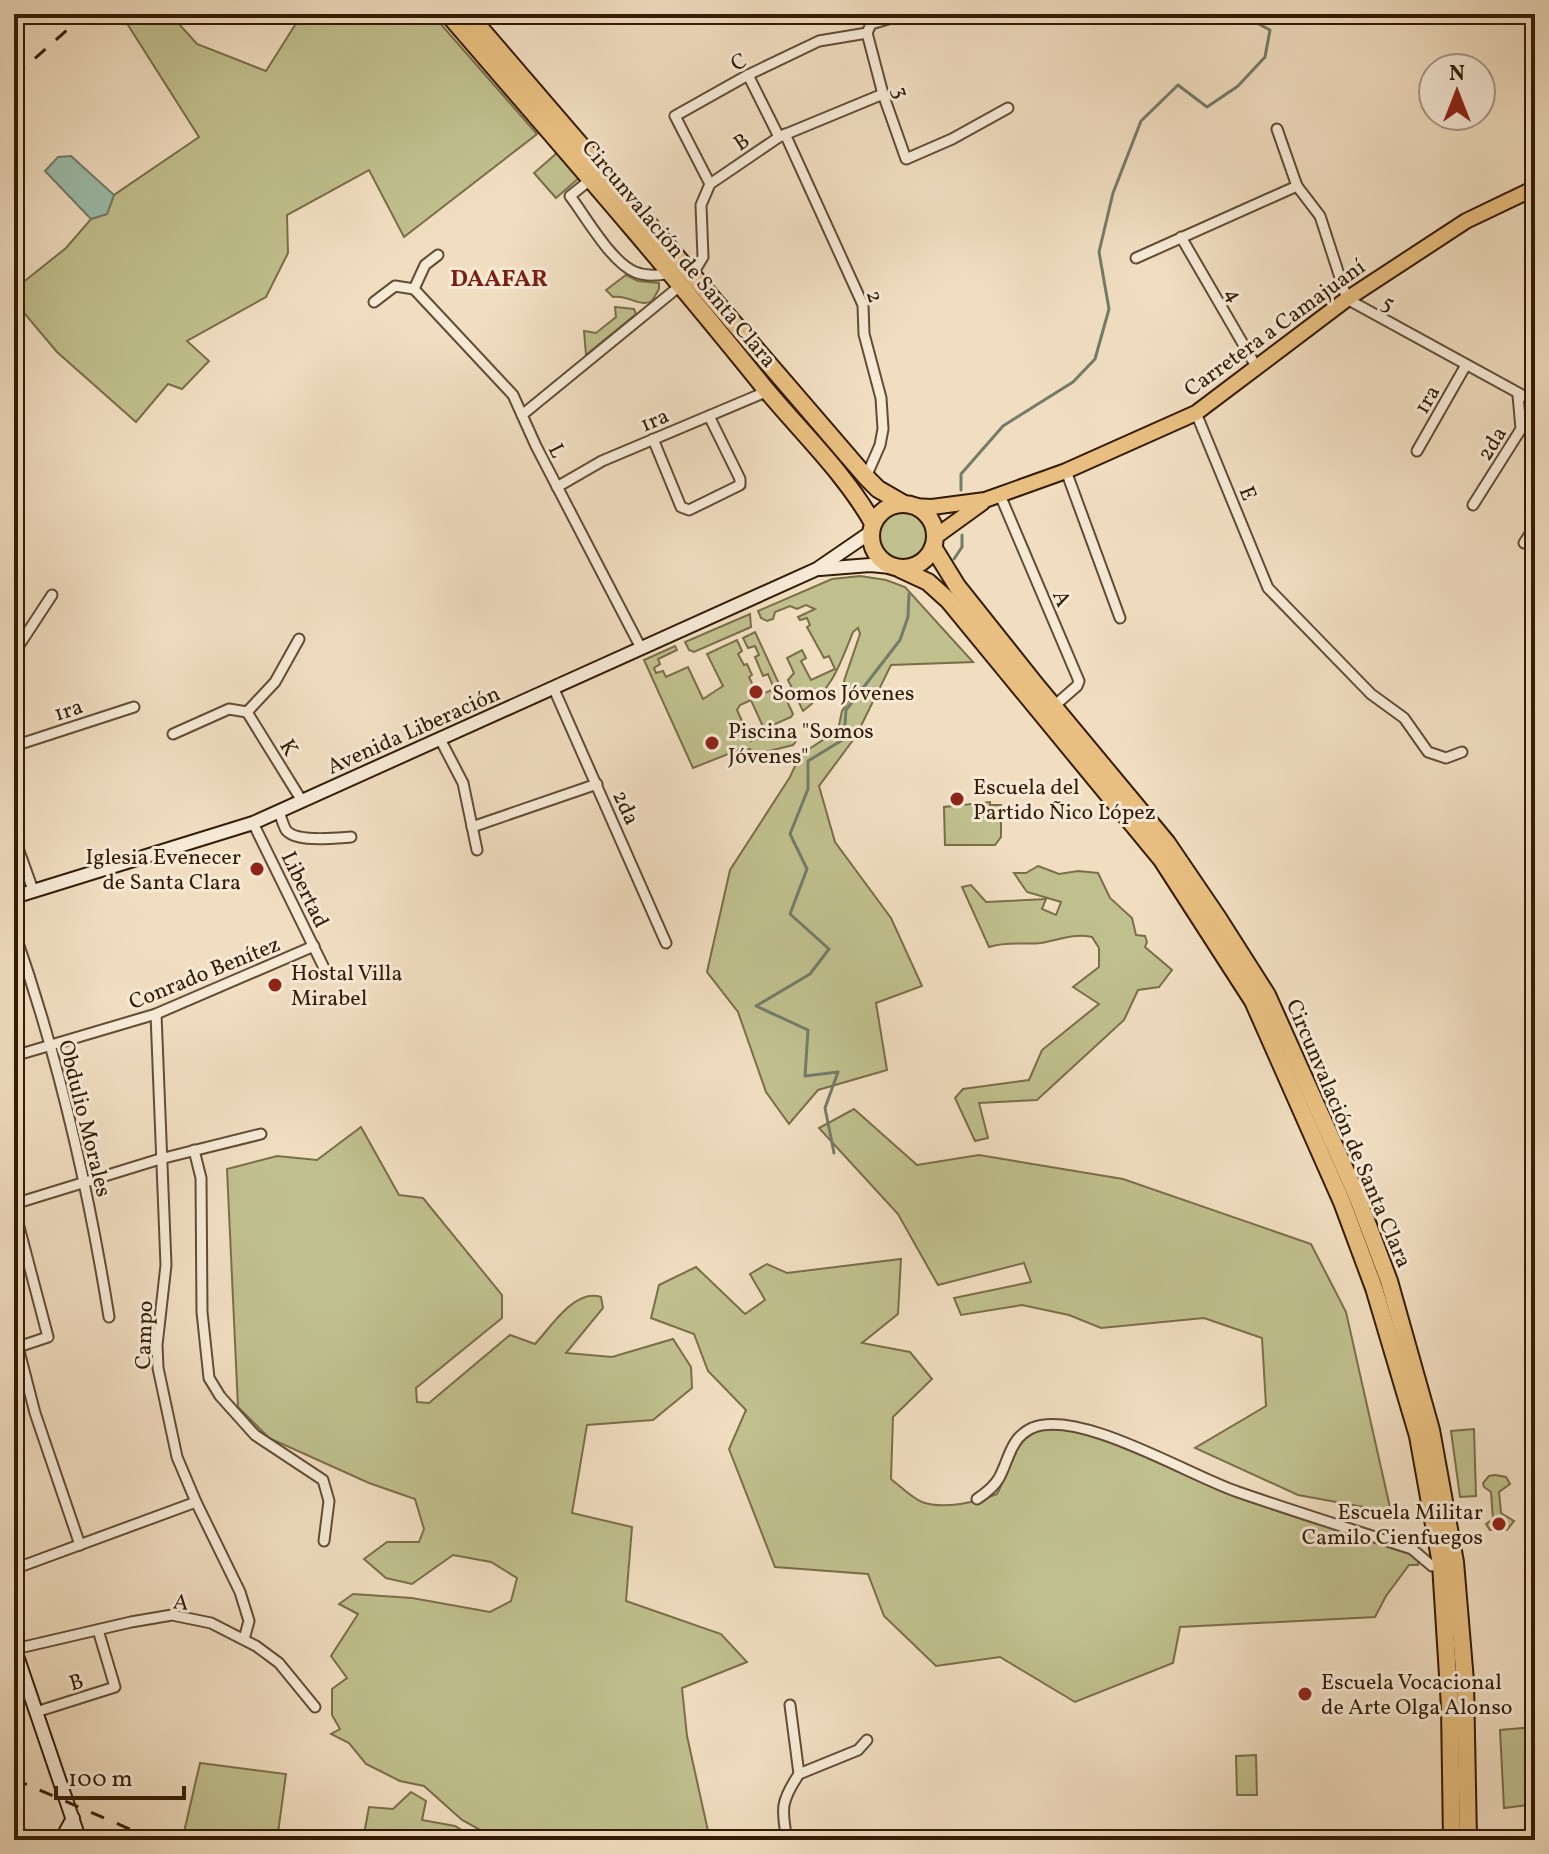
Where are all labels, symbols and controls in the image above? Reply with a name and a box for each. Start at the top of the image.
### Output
street label: C [726,46,753,80]
north arrow [1417,52,1497,132]
text: N [1449,59,1465,90]
street label: 3 [883,83,916,103]
street label: B [728,126,757,160]
street label: Circunvalación de Santa Clara [573,134,783,375]
street label: Carretera a Camajuaní [1179,252,1373,405]
district label: DAAFAR [450,263,548,297]
street label: 4 [1216,282,1250,309]
street label: 2 [857,287,890,307]
street label: 5 [1376,288,1400,320]
street label: 1ra [1408,380,1449,420]
street label: 1ra [636,401,674,441]
street label: 2da [1471,421,1516,467]
street label: L [539,439,572,464]
street label: E [1230,482,1264,506]
street label: A [1043,586,1078,612]
street label: Avenida Liberación [323,679,505,783]
place label: Somos Jóvenes [772,679,914,710]
marker: Somos Jóvenes [747,683,765,701]
street label: 1ra [50,692,87,731]
place label: Piscina "Somos Jóvenes" [728,717,874,773]
street label: K [271,734,305,763]
marker: Piscina "Somos Jóvenes" [703,734,721,752]
place label: Escuela del Partido Ñico López [973,773,1156,829]
street label: 2da [603,786,646,830]
marker: Escuela del Partido Ñico López [948,790,966,808]
place label: Iglesia Evenecer de Santa Clara [85,843,241,899]
street label: Libertad [272,847,336,934]
marker: Iglesia Evenecer de Santa Clara [248,860,266,878]
street label: Conrado Benítez [125,930,285,1019]
place label: Hostal Villa Mirabel [291,959,402,1015]
marker: Hostal Villa Mirabel [266,976,284,994]
street label: Circunvalación de Santa Clara [1277,995,1418,1273]
street label: Obdulio Morales [49,1037,118,1200]
street label: Campo [129,1300,162,1370]
place label: Escuela Militar Camilo Cienfuegos [1302,1498,1483,1554]
marker: Escuela Militar Camilo Cienfuegos [1490,1515,1508,1533]
street label: A [171,1587,190,1620]
street label: B [66,1667,88,1700]
place label: Escuela Vocacional de Arte Olga Alonso [1321,1668,1513,1724]
marker: Escuela Vocacional de Arte Olga Alonso [1296,1685,1314,1703]
scale bar [56,1750,184,1800]
text: 100 m [68,1763,133,1797]

